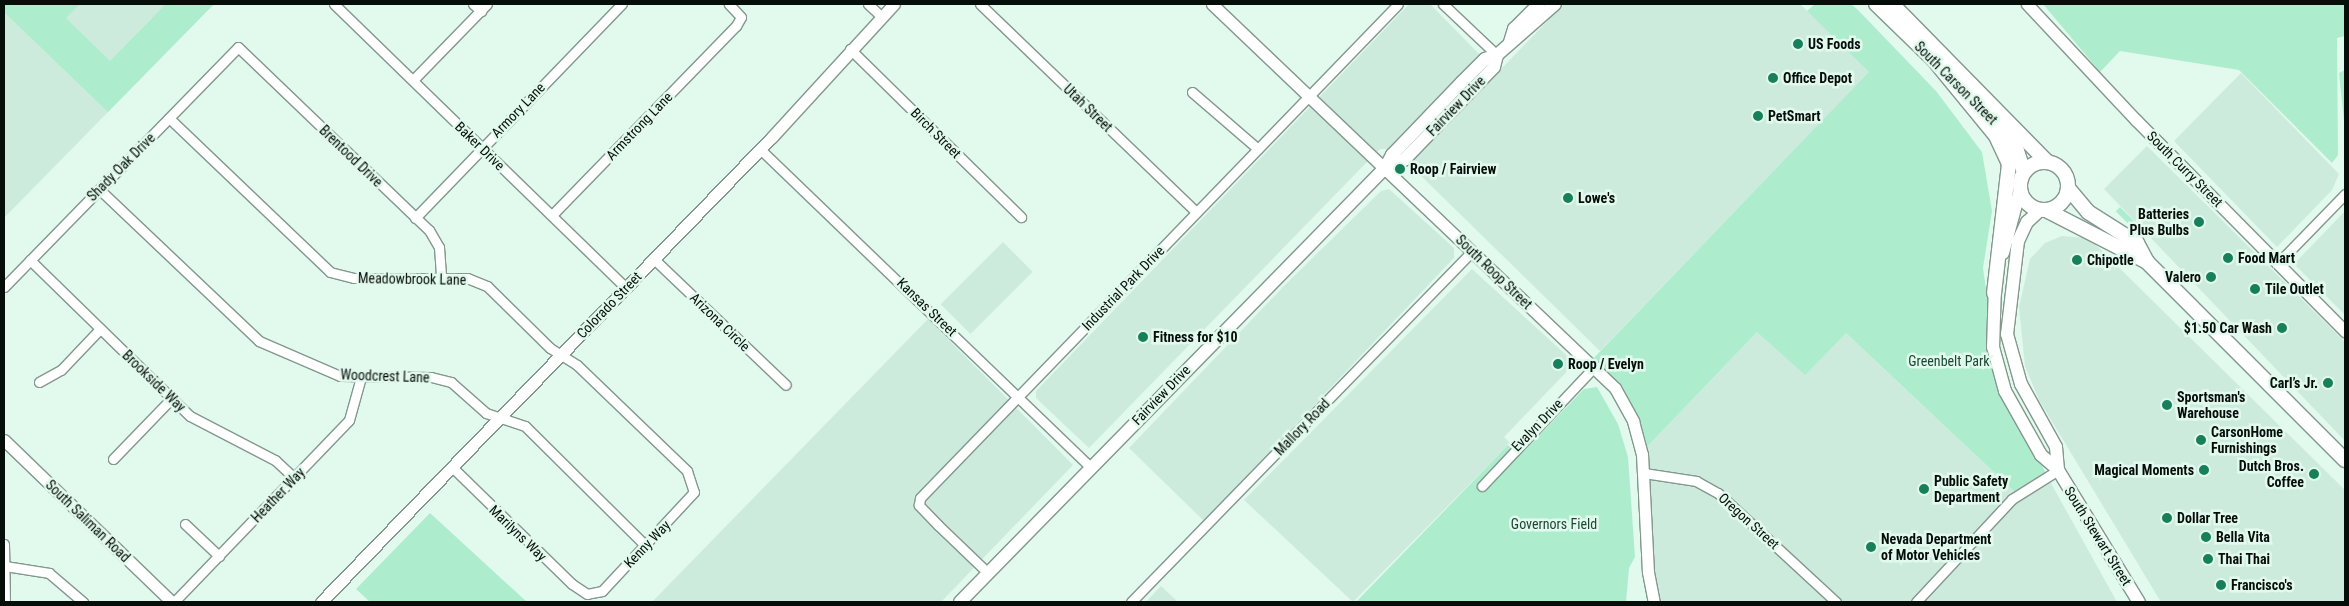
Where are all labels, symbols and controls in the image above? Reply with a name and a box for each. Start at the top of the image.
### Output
place label: US Foods [1808,36,1861,52]
marker: US Foods [1792,38,1804,50]
street label: South Carson Street [1911,38,2001,128]
place label: Office Depot [1783,70,1852,86]
marker: Office Depot [1767,72,1779,84]
street label: Fairview Drive [1423,73,1489,139]
street label: Armory Lane [488,79,548,141]
street label: Utah Street [1060,81,1116,135]
street label: Armstrong Lane [602,88,676,164]
street label: Birch Street [907,104,965,162]
place label: PetSmart [1768,108,1821,124]
marker: PetSmart [1752,110,1764,122]
street label: Baker Drive [452,118,508,174]
street label: Brentood Drive [316,122,386,190]
street label: South Curry Street [2144,128,2226,210]
street label: Shady Oak Drive [83,129,159,205]
place label: Roop / Fairview [1410,161,1496,177]
marker: Roop / Fairview [1394,163,1406,175]
place label: Lowe's [1578,190,1615,206]
marker: Lowe's [1562,192,1574,204]
place label: Batteries Plus Bulbs [2129,206,2189,238]
marker: Batteries Plus Bulbs [2193,216,2205,228]
street label: South Roop Street [1452,231,1536,313]
street label: Industrial Park Drive [1078,242,1168,334]
place label: Food Mart [2238,250,2295,266]
place label: Chipotle [2087,252,2134,268]
marker: Food Mart [2222,252,2234,264]
marker: Chipotle [2071,254,2083,266]
street label: Colorado Street [573,268,645,342]
place label: Valero [2165,269,2201,285]
street label: Meadowbrook Lane [358,270,466,288]
marker: Valero [2205,271,2217,283]
street label: Kansas Street [894,274,960,340]
place label: Tile Outlet [2265,281,2324,297]
marker: Tile Outlet [2249,283,2261,295]
street label: Arizona Circle [687,289,753,355]
place label: $1.50 Car Wash [2184,320,2272,336]
marker: $1.50 Car Wash [2276,322,2288,334]
place label: Fitness for $10 [1153,329,1238,345]
marker: Fitness for $10 [1137,331,1149,343]
street label: Brookside Way [119,347,189,415]
park label: Greenbelt Park [1908,353,1990,369]
place label: Roop / Evelyn [1568,356,1644,372]
marker: Roop / Evelyn [1552,358,1564,370]
street label: Fairview Drive [1128,362,1194,428]
street label: Woodcrest Lane [340,366,430,386]
place label: Carl’s Jr. [2270,375,2318,391]
marker: Carl’s Jr. [2322,377,2334,389]
place label: Sportsman's Warehouse [2177,389,2245,422]
street label: Mallory Road [1271,395,1333,459]
street label: Evalyn Drive [1508,395,1566,455]
marker: Sportsman's Warehouse [2161,399,2173,411]
place label: CarsonHome Furnishings [2211,424,2283,457]
marker: CarsonHome Furnishings [2195,434,2207,446]
place label: Dutch Bros. Coffee [2239,458,2304,491]
place label: Magical Moments [2094,462,2194,478]
street label: Heather Way [248,464,308,526]
marker: Magical Moments [2198,464,2210,476]
marker: Dutch Bros. Coffee [2308,468,2320,480]
place label: Public Safety Department [1934,473,2008,506]
street label: South Saliman Road [42,476,134,566]
marker: Public Safety Department [1918,483,1930,495]
street label: South Stewart Street [2061,483,2135,589]
street label: Oregon Street [1715,489,1783,553]
street label: Marilyns Way [486,502,550,564]
place label: Dollar Tree [2177,510,2238,526]
marker: Dollar Tree [2161,512,2173,524]
park label: Governors Field [1511,516,1597,532]
street label: Kenny Way [620,517,674,571]
place label: Bella Vita [2216,529,2270,545]
place label: Nevada Department of Motor Vehicles [1881,531,1991,564]
marker: Bella Vita [2200,531,2212,543]
marker: Nevada Department of Motor Vehicles [1865,541,1877,553]
place label: Thai Thai [2218,551,2270,567]
marker: Thai Thai [2202,553,2214,565]
place label: Francisco's [2231,577,2293,593]
marker: Francisco's [2215,579,2227,591]

